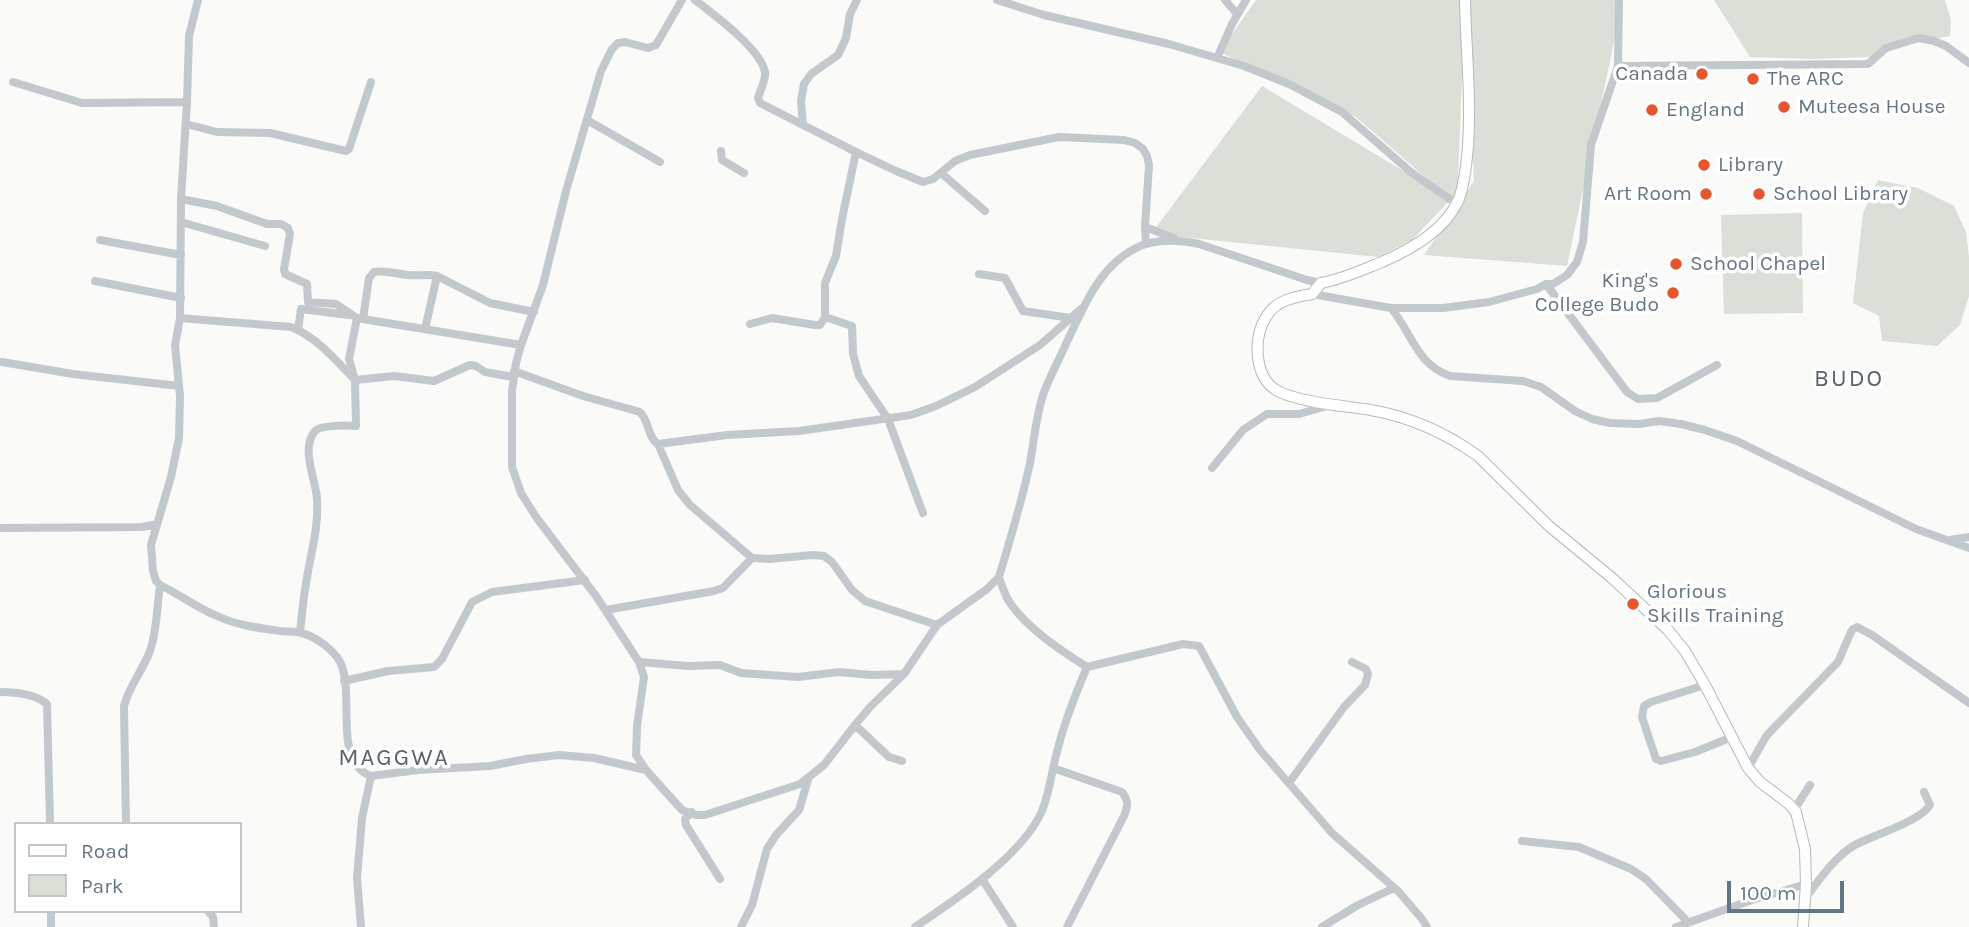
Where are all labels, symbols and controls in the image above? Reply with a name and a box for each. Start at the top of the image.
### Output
place label: Canada [1615,61,1688,87]
marker: Canada [1694,66,1710,82]
place label: The ARC [1767,66,1844,92]
marker: The ARC [1745,71,1761,87]
place label: Muteesa House [1798,94,1946,120]
place label: England [1666,97,1745,123]
marker: Muteesa House [1776,99,1792,115]
marker: England [1644,102,1660,118]
place label: Library [1718,152,1783,178]
marker: Library [1696,157,1712,173]
place label: Art Room [1604,181,1692,207]
place label: School Library [1773,181,1908,207]
marker: Art Room [1698,186,1714,202]
marker: School Library [1751,186,1767,202]
place label: School Chapel [1690,251,1826,277]
marker: School Chapel [1668,256,1684,272]
place label: King's College Budo [1535,268,1659,318]
marker: King's College Budo [1665,285,1681,301]
district label: BUDO [1815,365,1883,393]
place label: Glorious Skills Training [1647,579,1783,629]
marker: Glorious Skills Training [1625,596,1641,612]
district label: MAGGWA [339,744,449,772]
legend [14,822,242,913]
text: Road [81,839,129,863]
scale bar [1731,867,1848,911]
text: Park [81,874,124,898]
text: 100 m [1740,881,1797,905]

